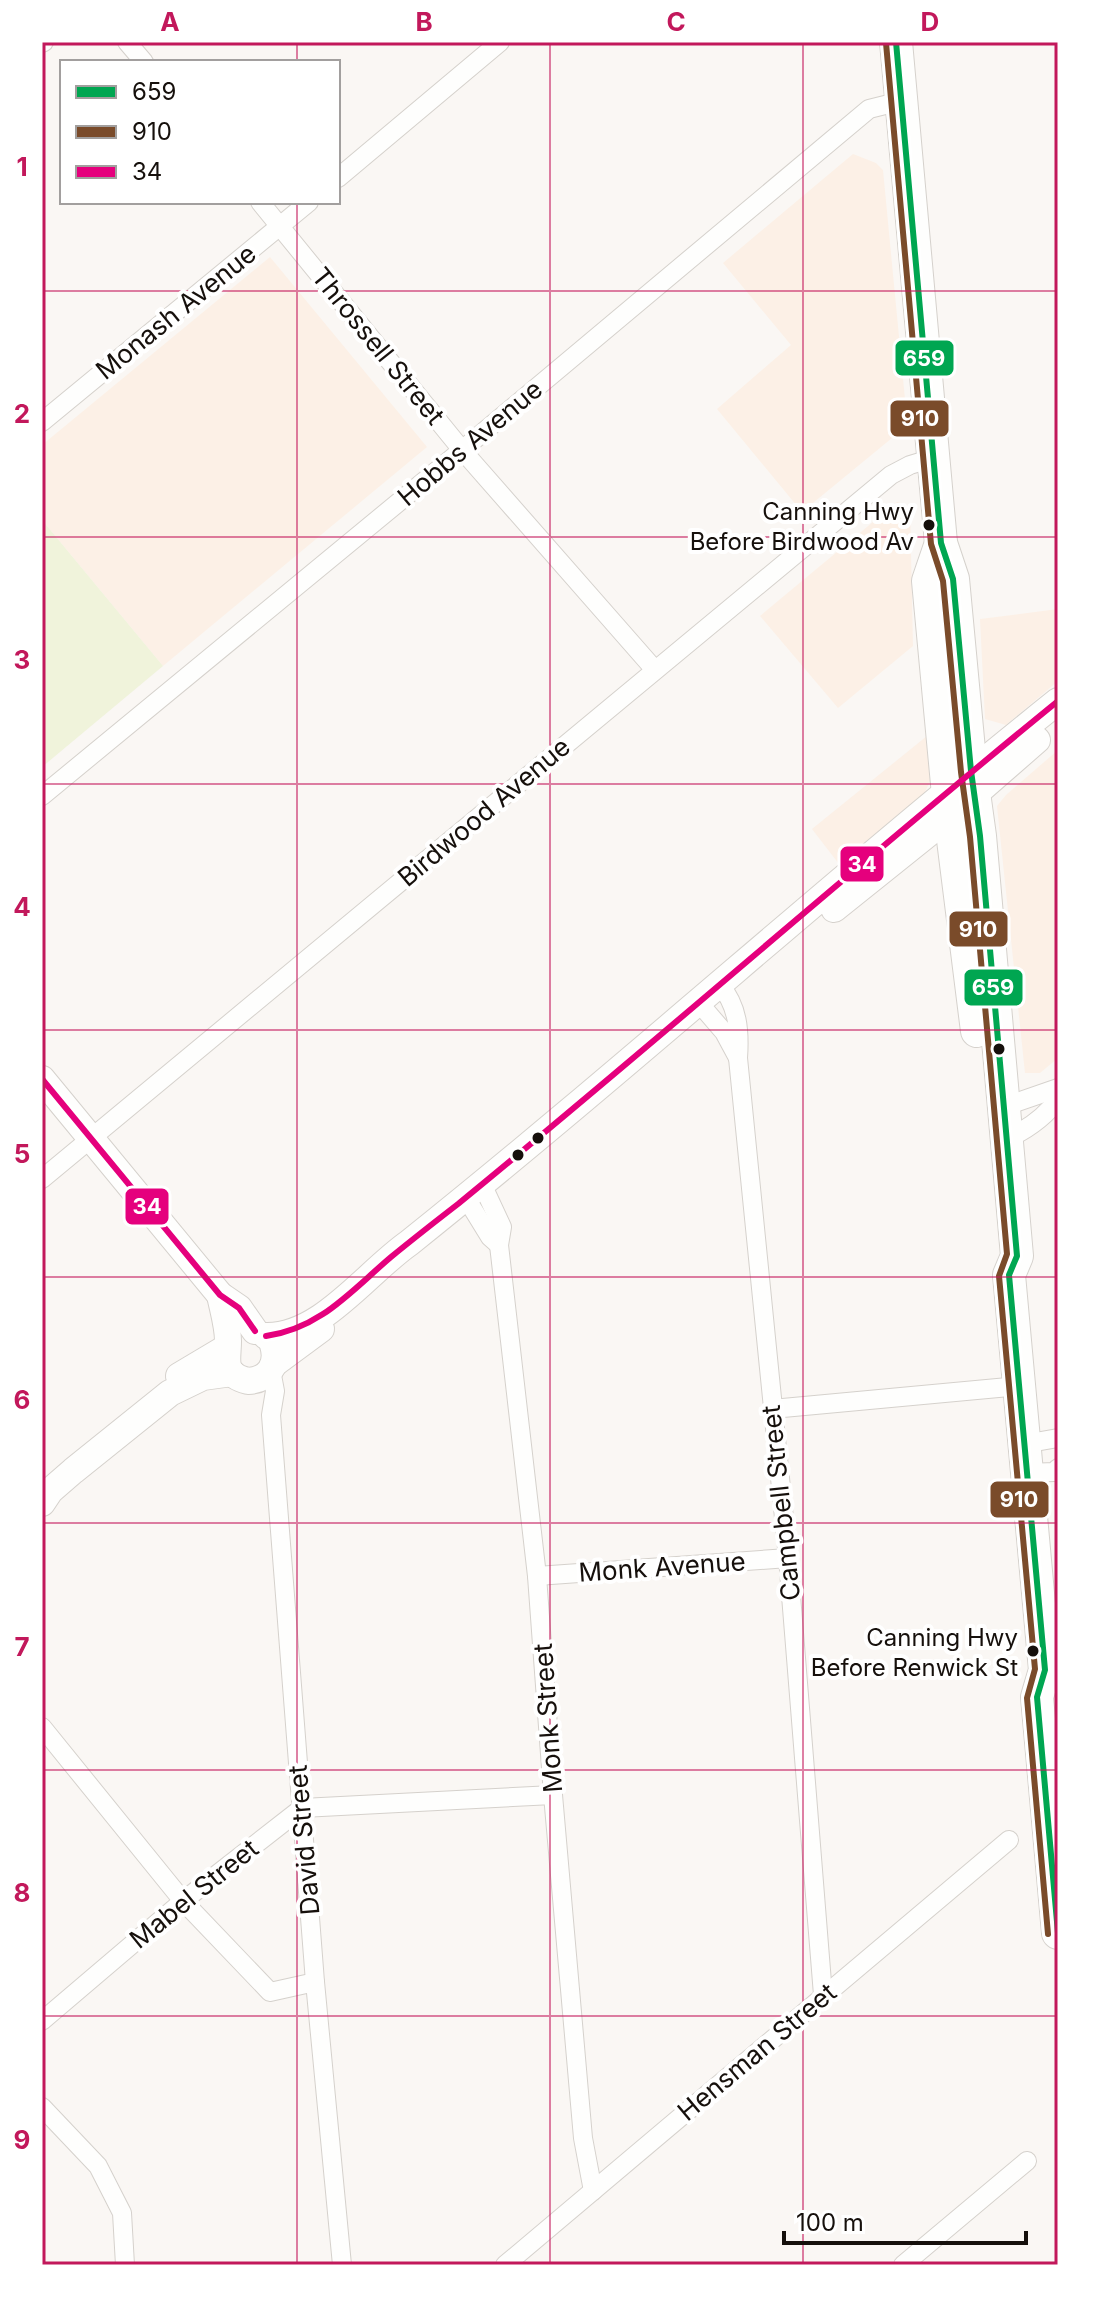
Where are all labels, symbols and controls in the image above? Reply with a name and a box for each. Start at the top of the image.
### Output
text: A [160,6,180,37]
text: B [415,6,433,37]
text: C [666,6,686,37]
text: D [921,6,939,37]
legend [60,60,340,204]
text: 659 [132,77,176,106]
text: 910 [132,117,172,146]
text: 1 [16,151,28,182]
text: 34 [132,157,162,186]
street label: Monash Avenue [89,238,262,386]
street label: Throssell Street [306,261,451,430]
line badge: 659 [894,339,955,377]
text: 659 [903,345,945,371]
street label: Hobbs Avenue [391,373,548,512]
text: 2 [14,398,30,429]
line badge: 910 [889,399,950,438]
text: 910 [901,405,939,431]
place label: Canning Hwy Before Birdwood Av [690,497,914,556]
marker: Canning Hwy Before Birdwood Av [921,517,937,533]
text: 3 [14,644,30,675]
street label: Birdwood Avenue [391,731,576,893]
line badge: 34 [839,845,885,883]
text: 34 [847,851,877,877]
text: 4 [13,891,31,922]
line badge: 910 [948,910,1009,948]
text: 910 [959,916,997,942]
line badge: 659 [963,968,1024,1007]
text: 659 [972,974,1014,1000]
unlabelled marker [991,1041,1007,1057]
unlabelled marker [530,1130,546,1146]
text: 5 [14,1138,30,1169]
unlabelled marker [510,1147,526,1163]
line badge: 34 [124,1187,170,1226]
text: 34 [132,1193,162,1219]
text: 6 [14,1384,30,1415]
street label: Campbell Street [755,1404,806,1602]
line badge: 910 [989,1480,1050,1519]
text: 910 [1000,1486,1038,1512]
street label: Monk Avenue [577,1545,747,1588]
place label: Canning Hwy Before Renwick St [811,1623,1018,1682]
text: 7 [14,1631,30,1662]
street label: Monk Street [527,1642,568,1794]
marker: Canning Hwy Before Renwick St [1025,1643,1041,1659]
street label: David Street [282,1764,326,1916]
street label: Mabel Street [123,1832,264,1955]
text: 8 [14,1877,30,1908]
street label: Hensman Street [671,1976,842,2127]
text: 9 [14,2124,30,2155]
scale bar [784,2195,1026,2245]
text: 100 m [796,2208,864,2237]

